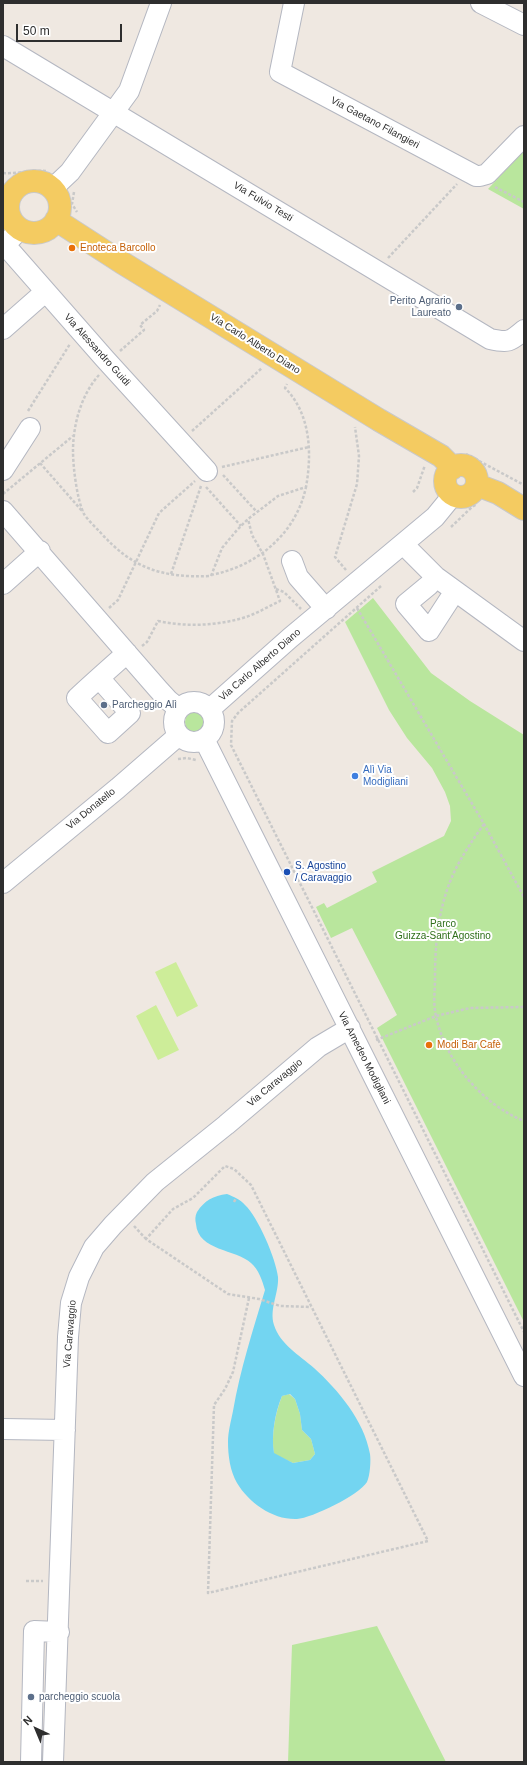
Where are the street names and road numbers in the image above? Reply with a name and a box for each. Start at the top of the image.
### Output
street label: Via Gaetano Filangieri [329,95,421,151]
street label: Via Fulvio Testi [231,180,295,224]
street label: Via Alessandro Guidi [61,311,133,389]
street label: Via Carlo Alberto Diano [208,311,302,377]
street label: Via Carlo Alberto Diano [217,626,303,704]
street label: Via Donatello [64,786,118,832]
street label: Via Amedeo Modigliani [335,1010,393,1106]
street label: Via Caravaggio [245,1056,305,1110]
street label: Via Caravaggio [61,1300,79,1368]

